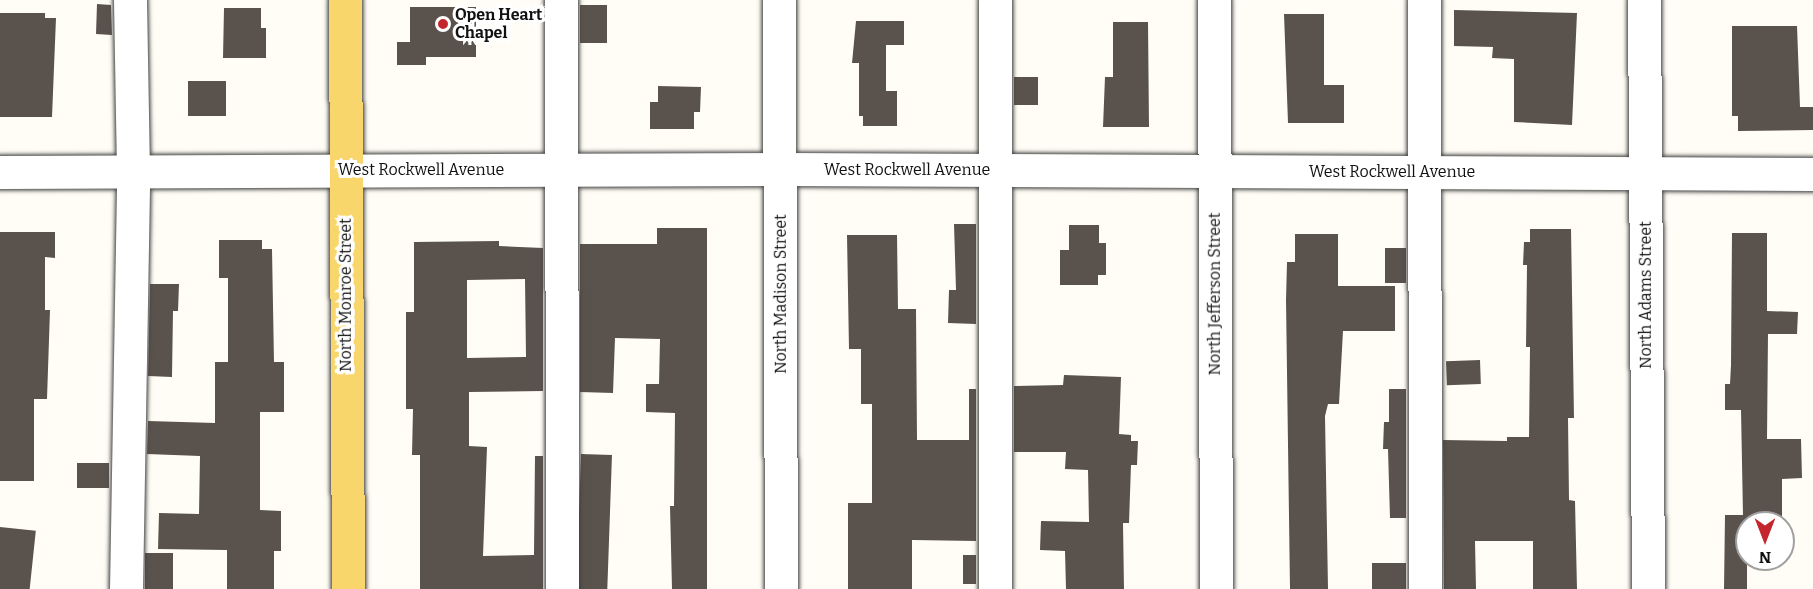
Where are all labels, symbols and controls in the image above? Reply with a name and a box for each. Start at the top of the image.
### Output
place label: Open Heart Chapel [455,5,542,43]
marker: Open Heart Chapel [436,17,450,31]
street label: West Rockwell Avenue [338,160,504,180]
street label: West Rockwell Avenue [824,160,990,180]
street label: West Rockwell Avenue [1309,162,1475,182]
street label: North Jefferson Street [1205,213,1225,375]
street label: North Madison Street [771,214,791,374]
street label: North Monroe Street [336,218,356,372]
street label: North Adams Street [1636,221,1656,369]
north arrow [1735,511,1795,571]
text: N [1759,548,1771,567]

